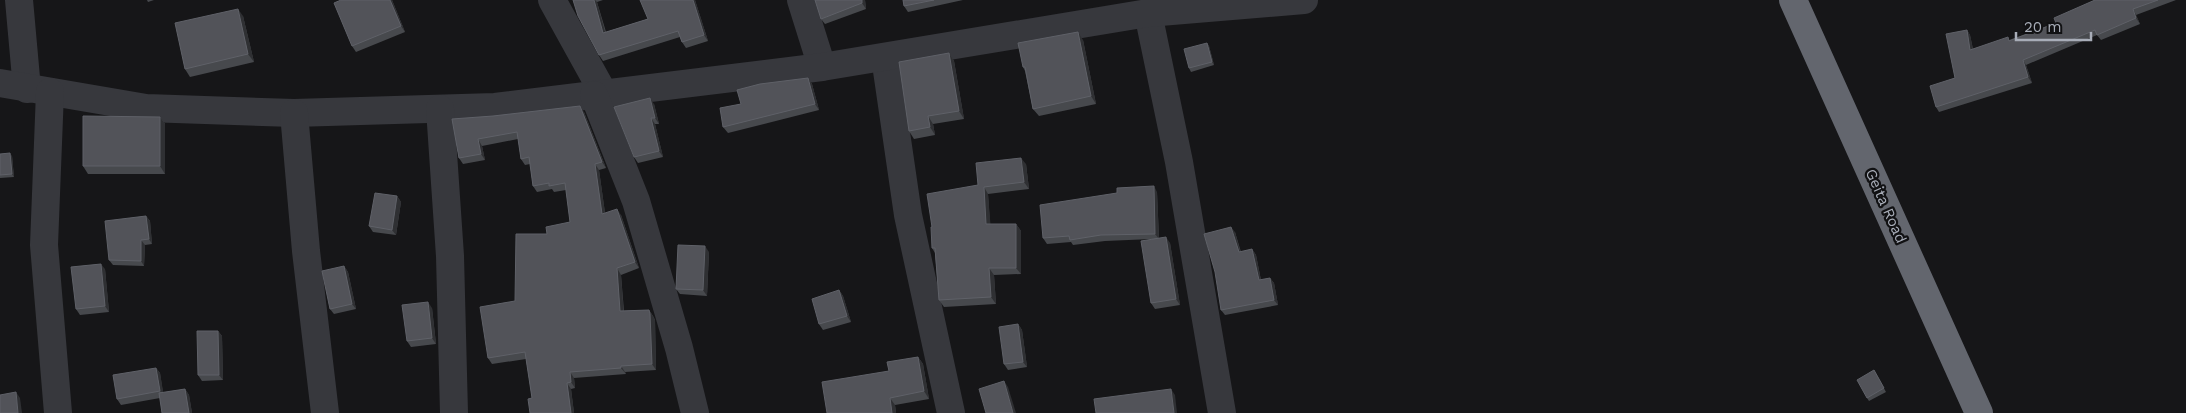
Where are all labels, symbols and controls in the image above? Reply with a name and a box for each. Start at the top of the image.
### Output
scale bar [2016,10,2091,42]
text: 20 m [2024,18,2062,36]
street label: Geita Road [1862,166,1910,246]

